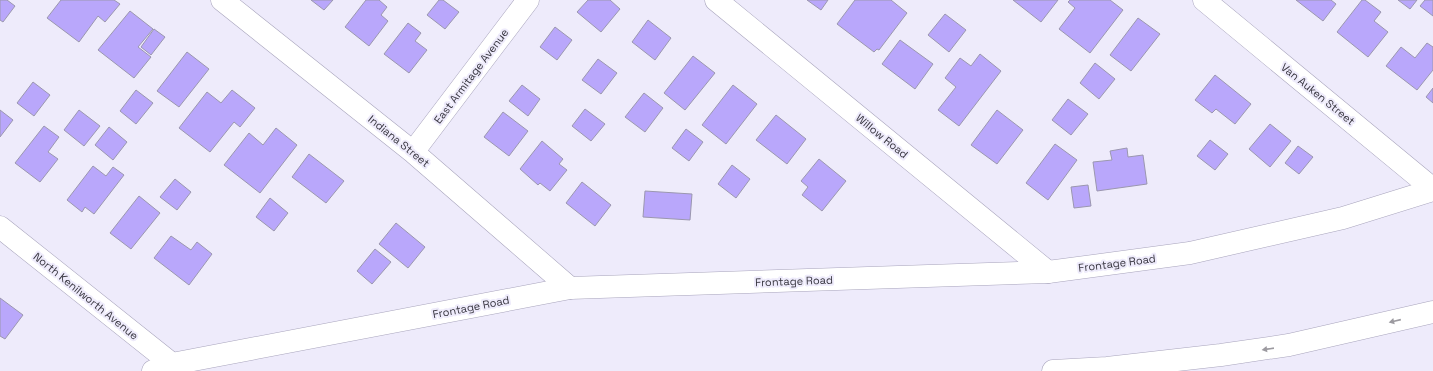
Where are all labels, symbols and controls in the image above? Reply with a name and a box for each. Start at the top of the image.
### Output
street label: East Armitage Avenue [431,26,511,126]
street label: Van Auken Street [1278,60,1358,128]
street label: Willow Road [853,111,911,161]
street label: Indiana Street [365,112,433,170]
street label: North Kenilworth Avenue [31,249,141,343]
street label: Frontage Road [1077,251,1157,275]
street label: Frontage Road [755,273,833,289]
street label: Frontage Road [431,293,511,321]
one-way arrow [1389,319,1401,325]
one-way arrow [1262,346,1274,352]

